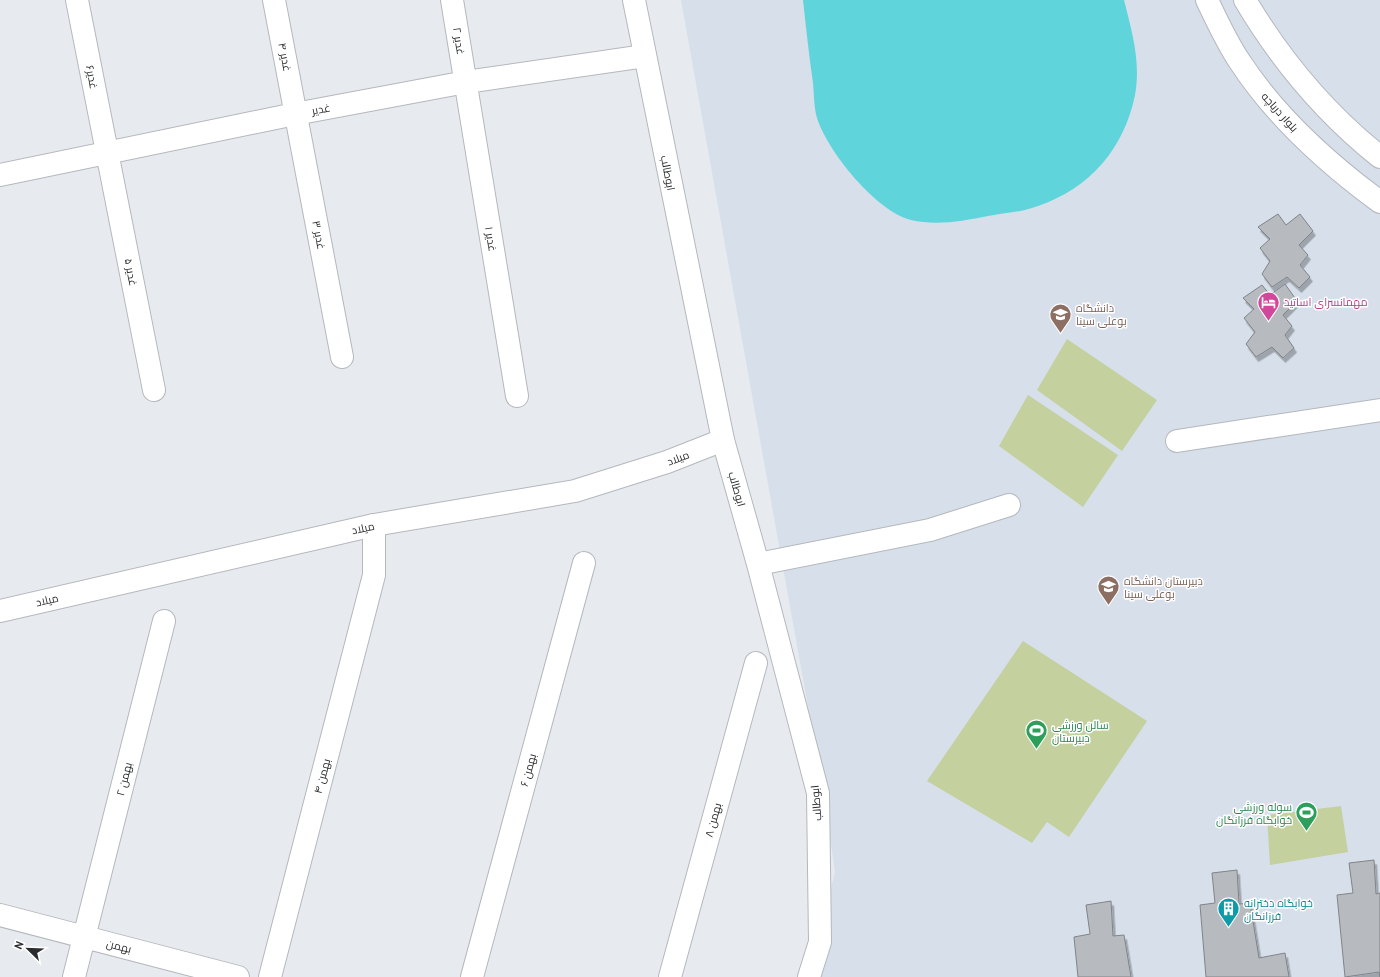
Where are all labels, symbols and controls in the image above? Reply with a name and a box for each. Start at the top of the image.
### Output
street label: غدیر ۲ [450,26,468,56]
street label: غدیر ۴ [275,41,295,73]
street label: غدیر۶ [83,64,101,90]
street label: بلوار دریاچه [1259,89,1301,135]
street label: غدیر [310,100,331,118]
street label: ابوطالب [658,154,678,192]
street label: غدیر ۳ [309,219,329,251]
street label: غدیر ۱ [482,226,500,252]
street label: غدیر ۵ [121,257,141,287]
hotel icon: مهمانسرای اساتید [1255,289,1281,322]
place label: مهمانسرای اساتید [1284,295,1368,309]
school or university icon: دانشگاه بوعلی سینا [1048,301,1074,334]
place label: دانشگاه بوعلی سینا [1076,301,1127,328]
street label: میلاد [665,447,691,469]
street label: ابوطالب [725,470,749,508]
street label: میلاد [350,519,376,537]
school or university icon: دبیرستان دانشگاه بوعلی سینا [1096,574,1122,607]
place label: دبیرستان دانشگاه بوعلی سینا [1124,574,1203,601]
street label: میلاد [34,591,60,609]
sports icon: سالن ورزشی دبیرستان [1024,718,1050,751]
place label: سالن ورزشی دبیرستان [1052,718,1109,745]
street label: بهمن ۶ [517,752,539,788]
street label: بهمن ۴ [311,757,333,795]
street label: بهمن ۲ [113,761,135,797]
street label: ابوطالب [807,785,825,821]
place label: سوله ورزشی خوابگاه فرزانگان [1216,800,1292,827]
sports icon: سوله ورزشی خوابگاه فرزانگان [1294,800,1320,833]
street label: بهمن ۸ [702,801,724,839]
building icon: خوابگاه دخترانه فرزانگان [1215,896,1241,929]
place label: خوابگاه دخترانه فرزانگان [1244,896,1313,923]
north arrow [8,929,48,969]
street label: بهمن [105,936,133,956]
text: N [11,939,27,951]

